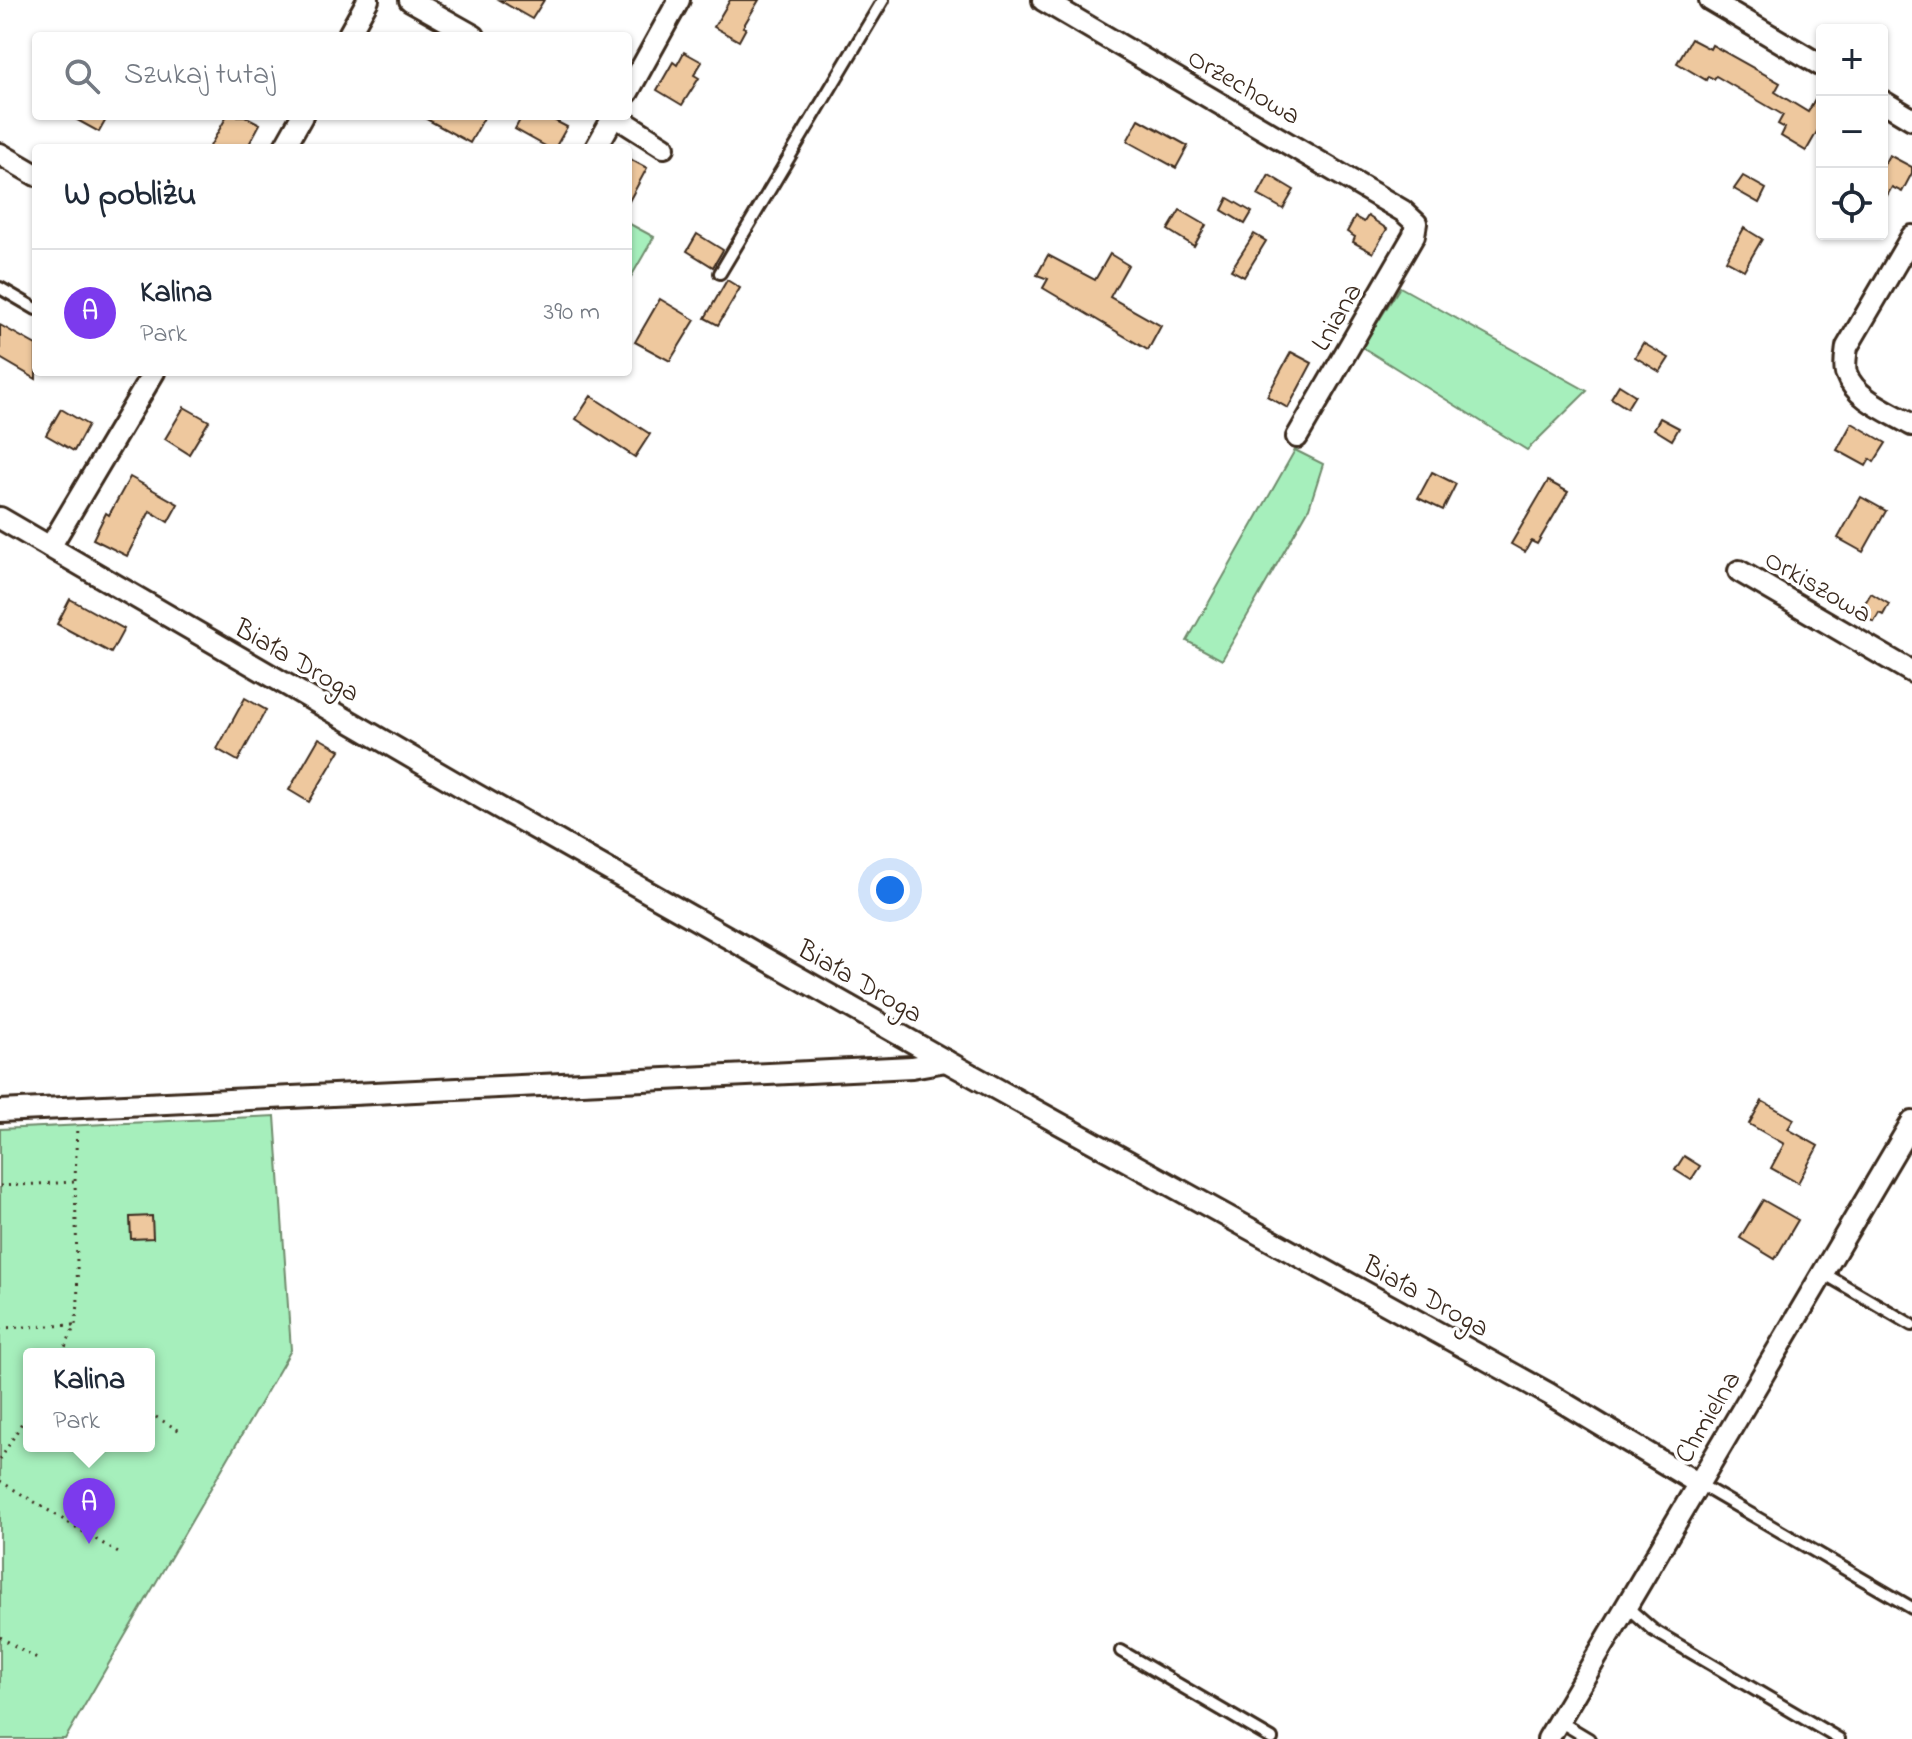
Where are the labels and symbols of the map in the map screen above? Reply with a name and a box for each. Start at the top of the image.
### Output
street label: Orzechowa [1179,39,1308,137]
street label: Lniana [1302,276,1374,360]
street label: Orkiszowa [1756,541,1879,635]
street label: Biała Droga [225,609,367,715]
your location [870,870,910,910]
street label: Biała Droga [788,930,930,1036]
street label: Biała Droga [1354,1246,1496,1350]
street label: Chmielna [1665,1364,1753,1472]
pin: A [63,1478,115,1544]

